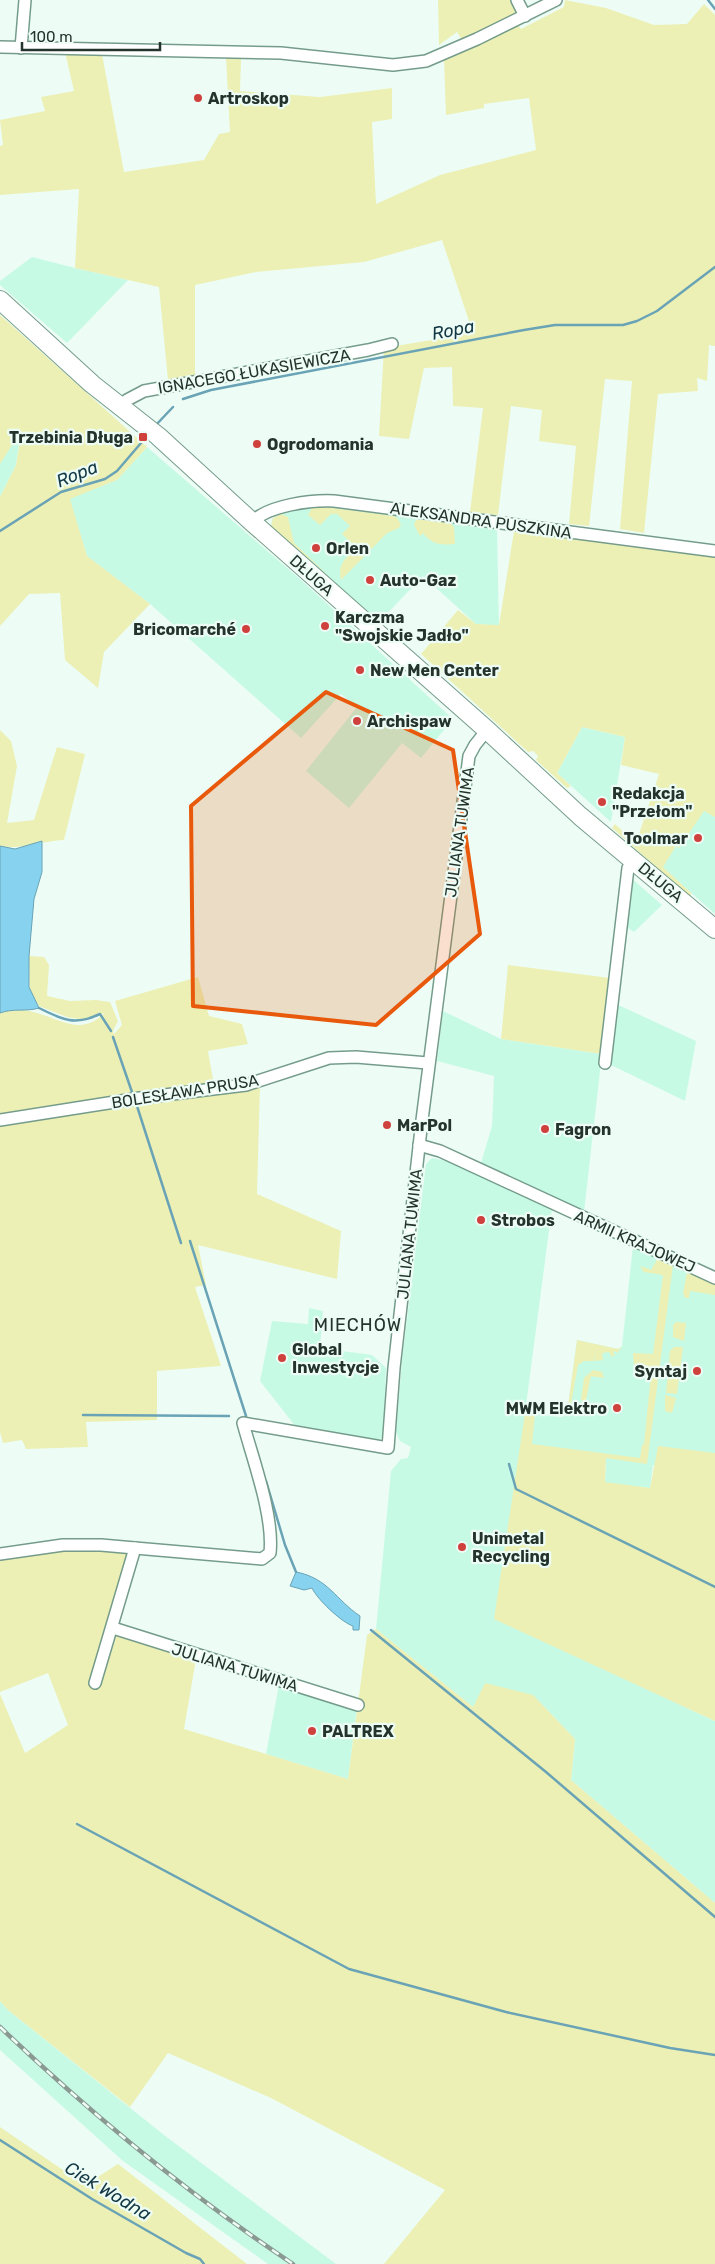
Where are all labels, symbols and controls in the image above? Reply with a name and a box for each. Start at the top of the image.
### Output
scale bar [22,20,160,52]
text: 100 m [30,28,72,46]
place label: Artroskop [208,89,289,108]
marker: Artroskop [192,92,204,104]
water label: Ropa [430,315,477,345]
street label: IGNACEGO ŁUKASIEWICZA [156,345,352,398]
place label: Trzebinia Długa [9,428,133,447]
marker: Trzebinia Długa [137,431,149,443]
place label: Ogrodomania [267,435,374,454]
marker: Ogrodomania [251,438,263,450]
water label: Ropa [53,456,102,492]
street label: ALEKSANDRA PUSZKINA [389,498,573,543]
place label: Orlen [326,539,369,558]
marker: Orlen [310,542,322,554]
street label: DŁUGA [286,551,338,600]
place label: Auto-Gaz [380,571,456,590]
marker: Auto-Gaz [364,574,376,586]
place label: Karczma "Swojskie Jadło" [335,608,469,645]
place label: Bricomarché [133,620,236,639]
marker: Karczma "Swojskie Jadło" [319,620,331,632]
marker: Bricomarché [240,623,252,635]
place label: New Men Center [370,661,500,680]
marker: New Men Center [354,664,366,676]
place label: Archispaw [367,712,452,731]
marker: Archispaw [351,715,363,727]
street label: JULIANA TUWIMA [441,765,478,898]
place label: Redakcja "Przełom" [612,784,692,821]
marker: Redakcja "Przełom" [596,796,608,808]
place label: Toolmar [624,829,689,848]
marker: Toolmar [692,832,704,844]
street label: DŁUGA [634,858,687,907]
street label: BOLESŁAWA PRUSA [110,1070,260,1113]
place label: MarPol [397,1116,452,1135]
marker: MarPol [381,1119,393,1131]
place label: Fagron [555,1120,611,1139]
marker: Fagron [539,1123,551,1135]
street label: JULIANA TUWIMA [393,1167,426,1300]
street label: ARMII KRAJOWEJ [571,1206,698,1277]
place label: Strobos [491,1211,555,1230]
marker: Strobos [475,1214,487,1226]
district label: MIECHÓW [314,1314,402,1336]
place label: Global Inwestycje [292,1340,379,1377]
marker: Global Inwestycje [276,1352,288,1364]
place label: Syntaj [634,1362,687,1381]
marker: Syntaj [691,1365,703,1377]
place label: MWM Elektro [506,1399,607,1418]
marker: MWM Elektro [611,1402,623,1414]
place label: Unimetal Recycling [472,1529,550,1566]
marker: Unimetal Recycling [456,1541,468,1553]
street label: JULIANA TUWIMA [169,1639,301,1696]
place label: PALTREX [322,1722,394,1741]
marker: PALTREX [306,1725,318,1737]
water label: Ciek Wodna [61,2157,155,2225]

